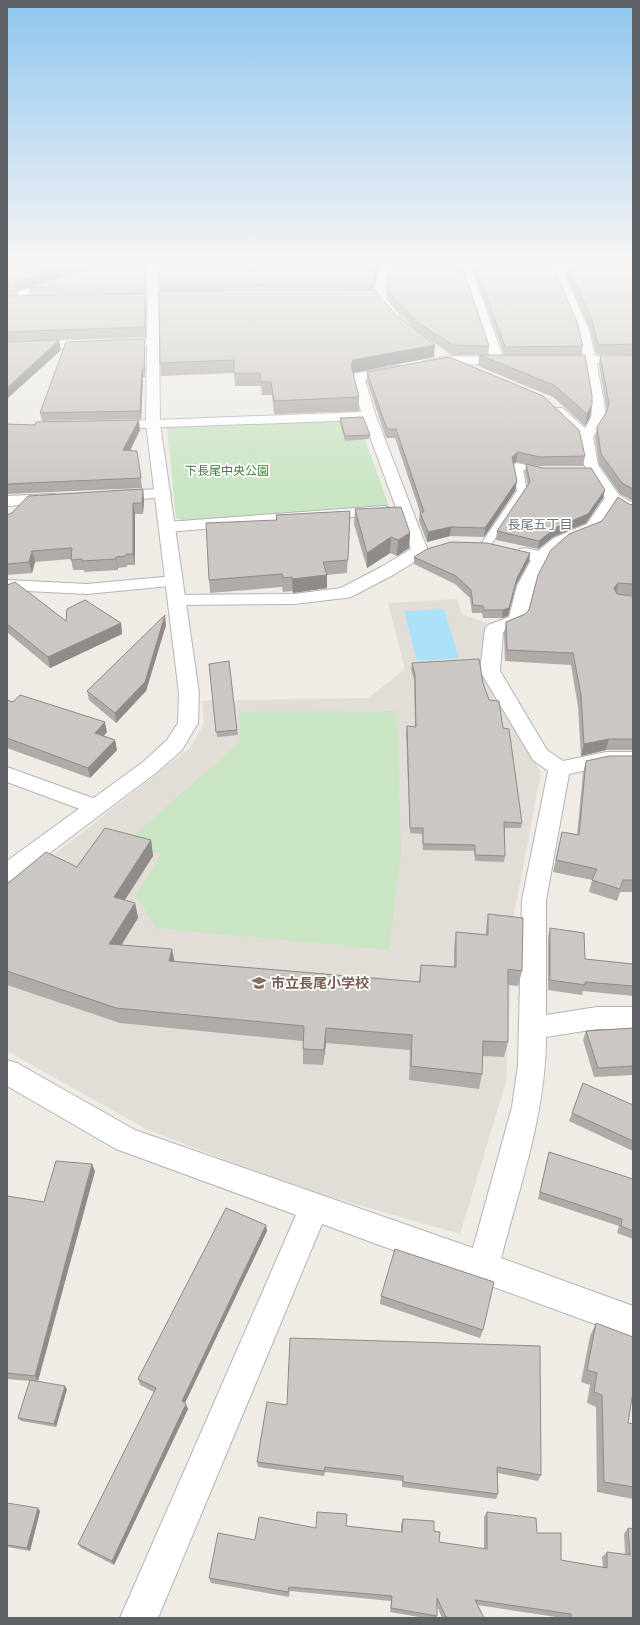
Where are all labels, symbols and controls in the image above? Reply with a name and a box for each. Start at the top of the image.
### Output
park label: 下長尾中央公園 [185,462,269,480]
district label: 長尾五丁目 [507,515,573,534]
place label: 市立長尾小学校 [271,973,369,993]
school or university icon: 市立長尾小学校 [250,974,268,992]

